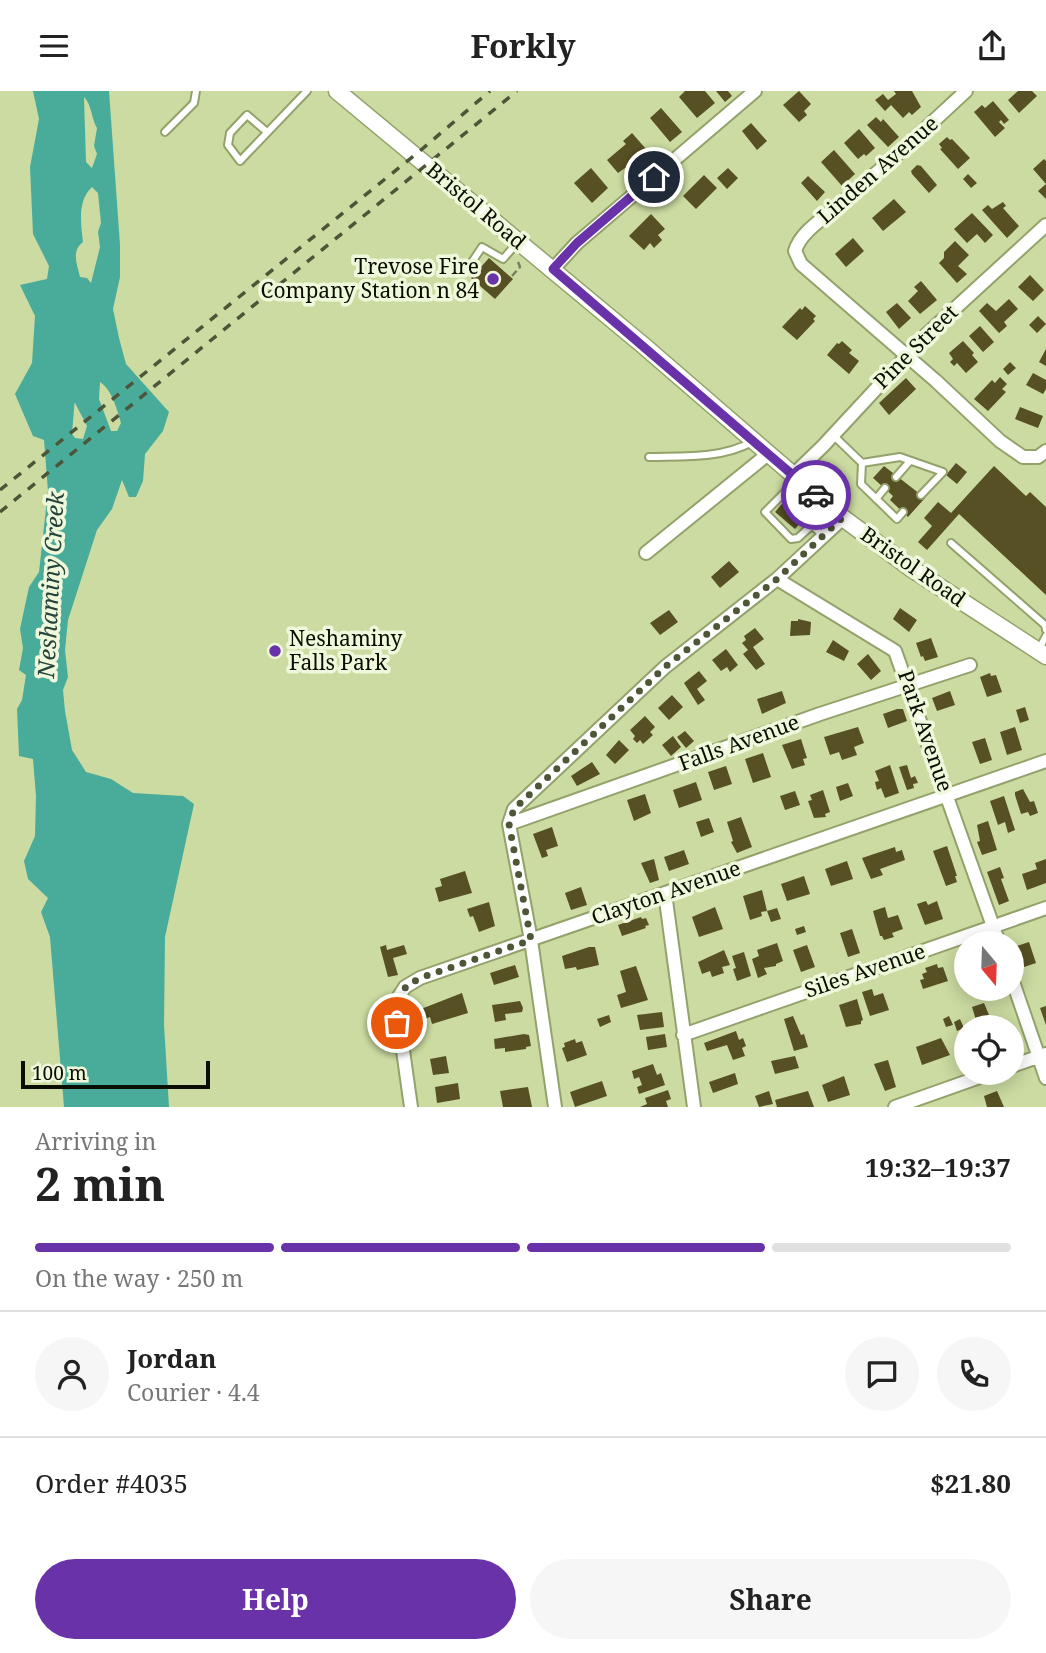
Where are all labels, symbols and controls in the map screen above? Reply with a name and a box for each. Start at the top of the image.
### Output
text: Forkly [470,24,576,67]
icon: menu [35,27,73,65]
icon: share [973,27,1011,65]
street label: Linden Avenue [811,109,944,230]
pin [624,147,684,207]
street label: Bristol Road [421,155,532,255]
icon: home [635,158,673,196]
place label: Trevose Fire Company Station n 84 [261,252,479,304]
marker: Trevose Fire Company Station n 84 [485,271,501,287]
street label: Pine Street [867,298,963,394]
courier [781,460,851,530]
icon: car [797,476,835,514]
water label: Neshaminy Creek [29,490,71,680]
street label: Bristol Road [856,520,972,613]
place label: Neshaminy Falls Park [289,624,403,676]
marker: Neshaminy Falls Park [267,643,283,659]
street label: Park Avenue [892,666,960,795]
street label: Falls Avenue [674,707,803,777]
street label: Clayton Avenue [587,853,744,931]
north arrow [954,931,1024,1001]
map controls [954,931,1024,1085]
street label: Siles Avenue [801,936,929,1004]
pin [367,993,427,1053]
icon: bag [378,1004,416,1042]
button: locate [954,1015,1024,1085]
scale bar [21,1058,210,1090]
text: 100 m [32,1060,87,1086]
text: Arriving in [35,1125,156,1157]
text: 19:32–19:37 [865,1149,1011,1185]
text: 2 min [35,1152,165,1214]
text: On the way · 250 m [35,1262,243,1294]
button: person [35,1337,109,1411]
button: chat [845,1337,919,1411]
button: phone [937,1337,1011,1411]
text: Jordan [127,1340,217,1376]
text: Courier · 4.4 [127,1376,260,1408]
text: Order #4035 [35,1465,188,1501]
text: $21.80 [930,1465,1011,1501]
button: Help [35,1559,516,1639]
button: Share [530,1559,1011,1639]

